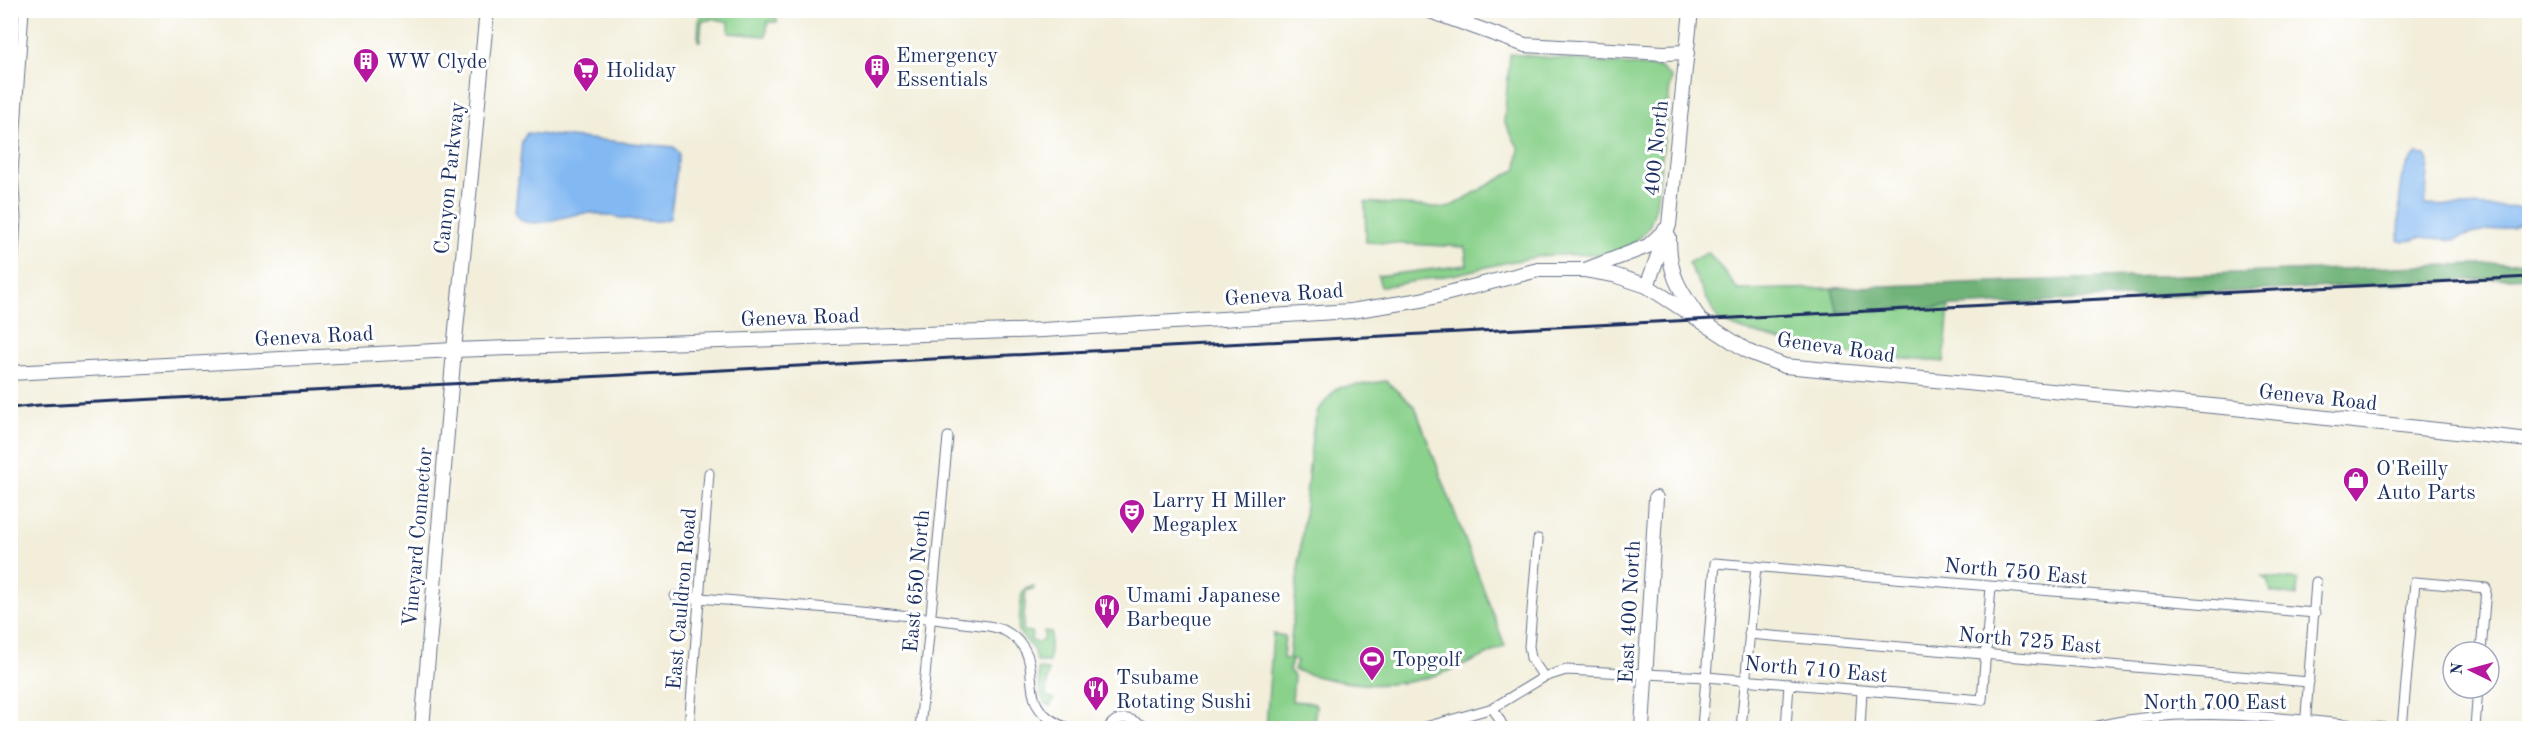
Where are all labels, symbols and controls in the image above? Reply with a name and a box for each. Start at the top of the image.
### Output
building icon: WW Clyde [351,46,381,84]
place label: Emergency Essentials [896,46,998,91]
place label: WW Clyde [386,52,487,73]
building icon: Emergency Essentials [862,52,892,90]
supermarket icon: Holiday [571,55,601,93]
place label: Holiday [606,61,676,82]
street label: 400 North [1642,99,1673,197]
street label: Canyon Parkway [432,101,469,256]
street label: Geneva Road [1224,281,1344,310]
street label: Geneva Road [740,306,860,331]
street label: Geneva Road [254,324,374,351]
street label: Geneva Road [1775,330,1896,367]
street label: Geneva Road [2257,382,2378,415]
street label: Vineyard Connector [400,446,437,628]
place label: O'Reilly Auto Parts [2376,459,2476,504]
shop icon: O'Reilly Auto Parts [2341,465,2371,503]
place label: Larry H Miller Megaplex [1152,491,1286,536]
theatre icon: Larry H Miller Megaplex [1117,497,1147,535]
street label: East Cauldron Road [664,507,701,691]
street label: East 650 North [901,509,934,654]
street label: East 400 North [1616,540,1645,684]
street label: North 750 East [1943,556,2088,589]
place label: Umami Japanese Barbeque [1126,586,1280,631]
restaurant icon: Umami Japanese Barbeque [1092,592,1122,630]
street label: North 725 East [1957,625,2102,658]
north arrow [2441,640,2501,700]
sports icon: Topgolf [1357,644,1387,682]
place label: Topgolf [1392,650,1462,671]
street label: North 710 East [1743,654,1888,687]
text: N [2450,661,2467,676]
place label: Tsubame Rotating Sushi [1116,668,1251,713]
restaurant icon: Tsubame Rotating Sushi [1081,674,1111,712]
street label: North 700 East [2143,693,2287,714]

